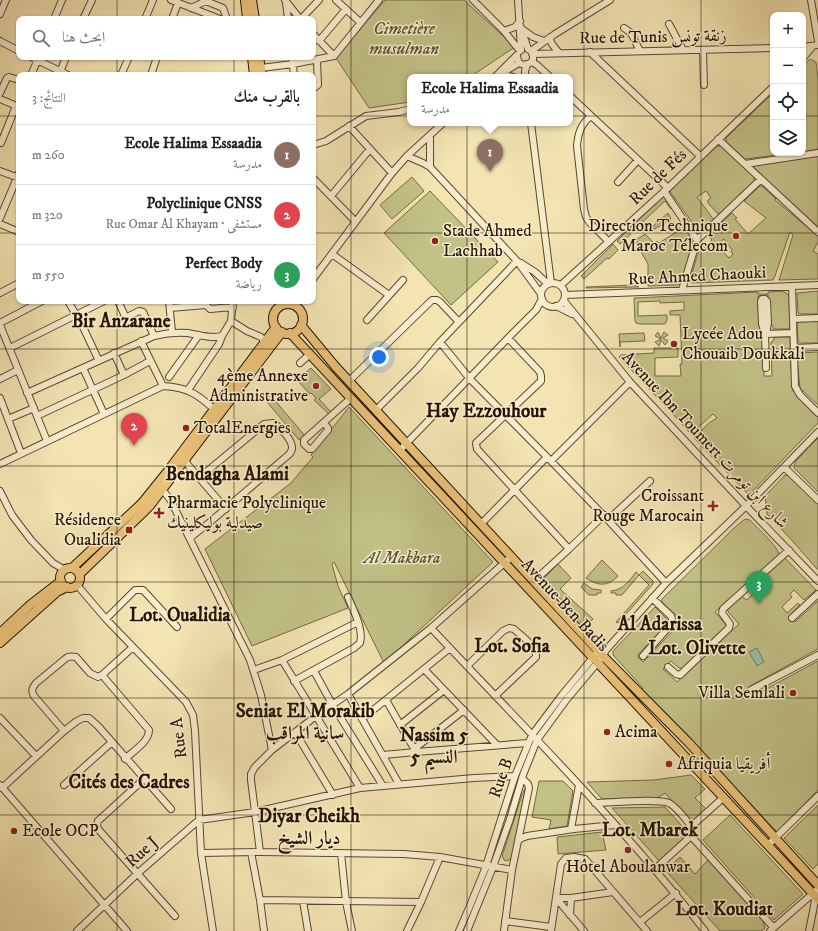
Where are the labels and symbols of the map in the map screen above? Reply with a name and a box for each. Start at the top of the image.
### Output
park label: Cimetière musulman [369,18,439,60]
street label: Rue de Tunis زنقة تونس [579,25,727,49]
pin: 1 [477,139,503,172]
street label: Rue de Fés [624,144,692,210]
place label: Direction Technique Maroc Télecom [588,215,728,257]
place label: Stade Ahmed Lachhab [443,220,532,262]
marker: Direction Technique Maroc Télecom [731,231,741,241]
marker: Stade Ahmed Lachhab [430,236,440,246]
street label: Rue Ahmed Chaouki [627,261,767,291]
district label: Bir Anzarane [71,310,171,333]
place label: Lycée Adou Chouaib Doukkali [682,323,805,365]
marker: Lycée Adou Chouaib Doukkali [669,339,679,349]
your location [369,347,389,367]
street label: Avenue Ibn Toumert شارع ابن تومرت [615,347,793,535]
place label: 4ème Annexe Administrative [209,365,308,407]
marker: 4ème Annexe Administrative [311,381,321,391]
district label: Hay Ezzouhour [426,400,547,423]
pin: 2 [121,413,147,446]
place label: TotalEnergies [194,417,291,439]
marker: TotalEnergies [181,423,191,433]
district label: Bendagha Alami [165,463,289,486]
place label: Croissant Rouge Marocain [592,485,705,527]
place label: Pharmacie Polyclinique صيدلية بوليكلينيك [167,492,326,534]
marker: Croissant Rouge Marocain [707,500,719,512]
marker: Pharmacie Polyclinique صيدلية بوليكلينيك [154,508,164,518]
place label: Résidence Oualidia [54,509,122,551]
marker: Résidence Oualidia [124,525,134,535]
park label: Al Makbara [362,547,440,569]
street label: Avenue Ben Badis [516,554,614,656]
pin: 3 [746,571,772,604]
district label: Lot. Oualidia [129,604,232,627]
district label: Al Adarissa [617,613,703,636]
district label: Lot. Sofia [474,635,551,658]
district label: Lot. Olivette [648,637,746,660]
place label: Villa Semlali [697,682,785,704]
marker: Villa Semlali [788,688,798,698]
district label: Seniat El Morakib سانية المراقب [236,700,374,745]
street label: Rue A [166,716,192,760]
place label: Acima [615,721,658,743]
district label: Nassim 5 النسيم 5 [400,724,469,775]
marker: Acima [602,727,612,737]
place label: Afriquia أفريقيا [677,751,770,775]
street label: Rue B [484,755,518,801]
marker: Afriquia أفريقيا [664,759,674,769]
district label: Cités des Cadres [69,771,190,794]
district label: Diyar Cheikh ديار الشيخ [258,805,361,855]
district label: Lot. Mbarek [602,819,699,842]
place label: Ecole OCP [22,820,99,842]
marker: Ecole OCP [9,826,19,836]
street label: Rue J [121,831,163,873]
marker: Hôtel Aboulanwar [623,845,633,855]
place label: Hôtel Aboulanwar [566,856,691,878]
district label: Lot. Koudiat [675,898,774,921]

